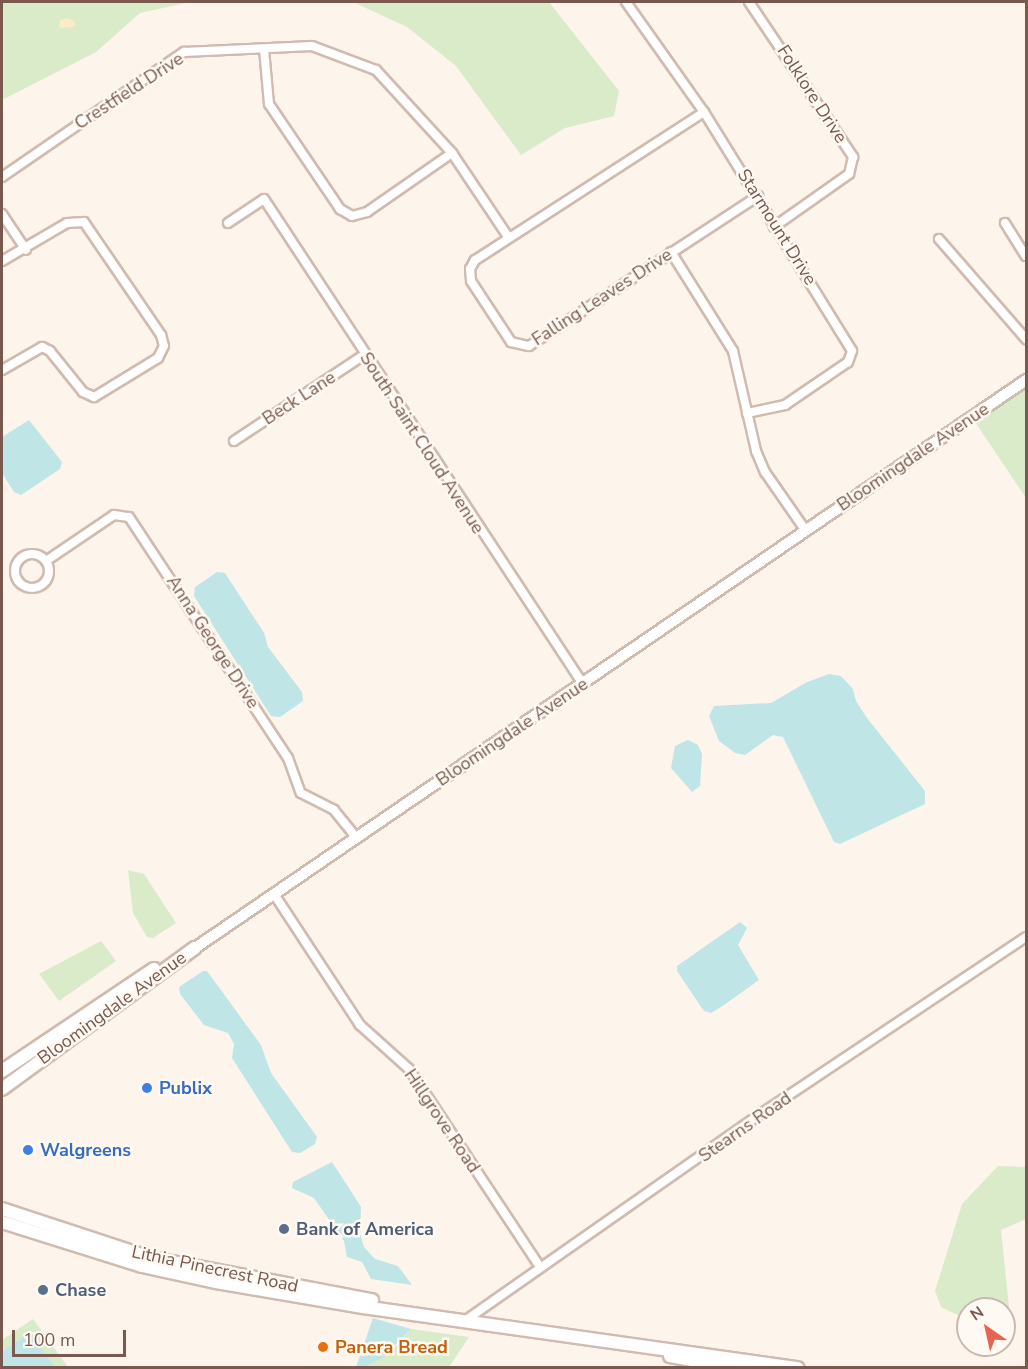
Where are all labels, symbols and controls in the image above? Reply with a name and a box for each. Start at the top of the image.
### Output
street label: Folklore Drive [772,41,852,147]
street label: Crestfield Drive [70,48,188,134]
street label: Starmount Drive [733,165,821,289]
street label: Falling Leaves Drive [528,244,676,350]
street label: South Saint Cloud Avenue [355,348,489,538]
street label: Beck Lane [258,366,340,430]
street label: Bloomingdale Avenue [833,398,993,516]
street label: Anna George Drive [162,571,264,713]
street label: Bloomingdale Avenue [432,673,592,791]
street label: Bloomingdale Avenue [33,947,191,1069]
street label: Hillgrove Road [399,1065,485,1177]
place label: Publix [159,1077,212,1099]
marker: Publix [140,1081,154,1095]
street label: Stearns Road [694,1087,796,1167]
place label: Walgreens [40,1139,131,1161]
marker: Walgreens [21,1143,35,1157]
place label: Bank of America [296,1218,434,1240]
marker: Bank of America [277,1222,291,1236]
street label: Lithia Pinecrest Road [130,1241,300,1297]
place label: Chase [55,1279,106,1301]
marker: Chase [36,1283,50,1297]
north arrow [956,1297,1016,1357]
text: N [966,1301,988,1326]
scale bar [15,1318,129,1356]
text: 100 m [23,1328,75,1352]
place label: Panera Bread [335,1336,448,1358]
marker: Panera Bread [316,1340,330,1354]

